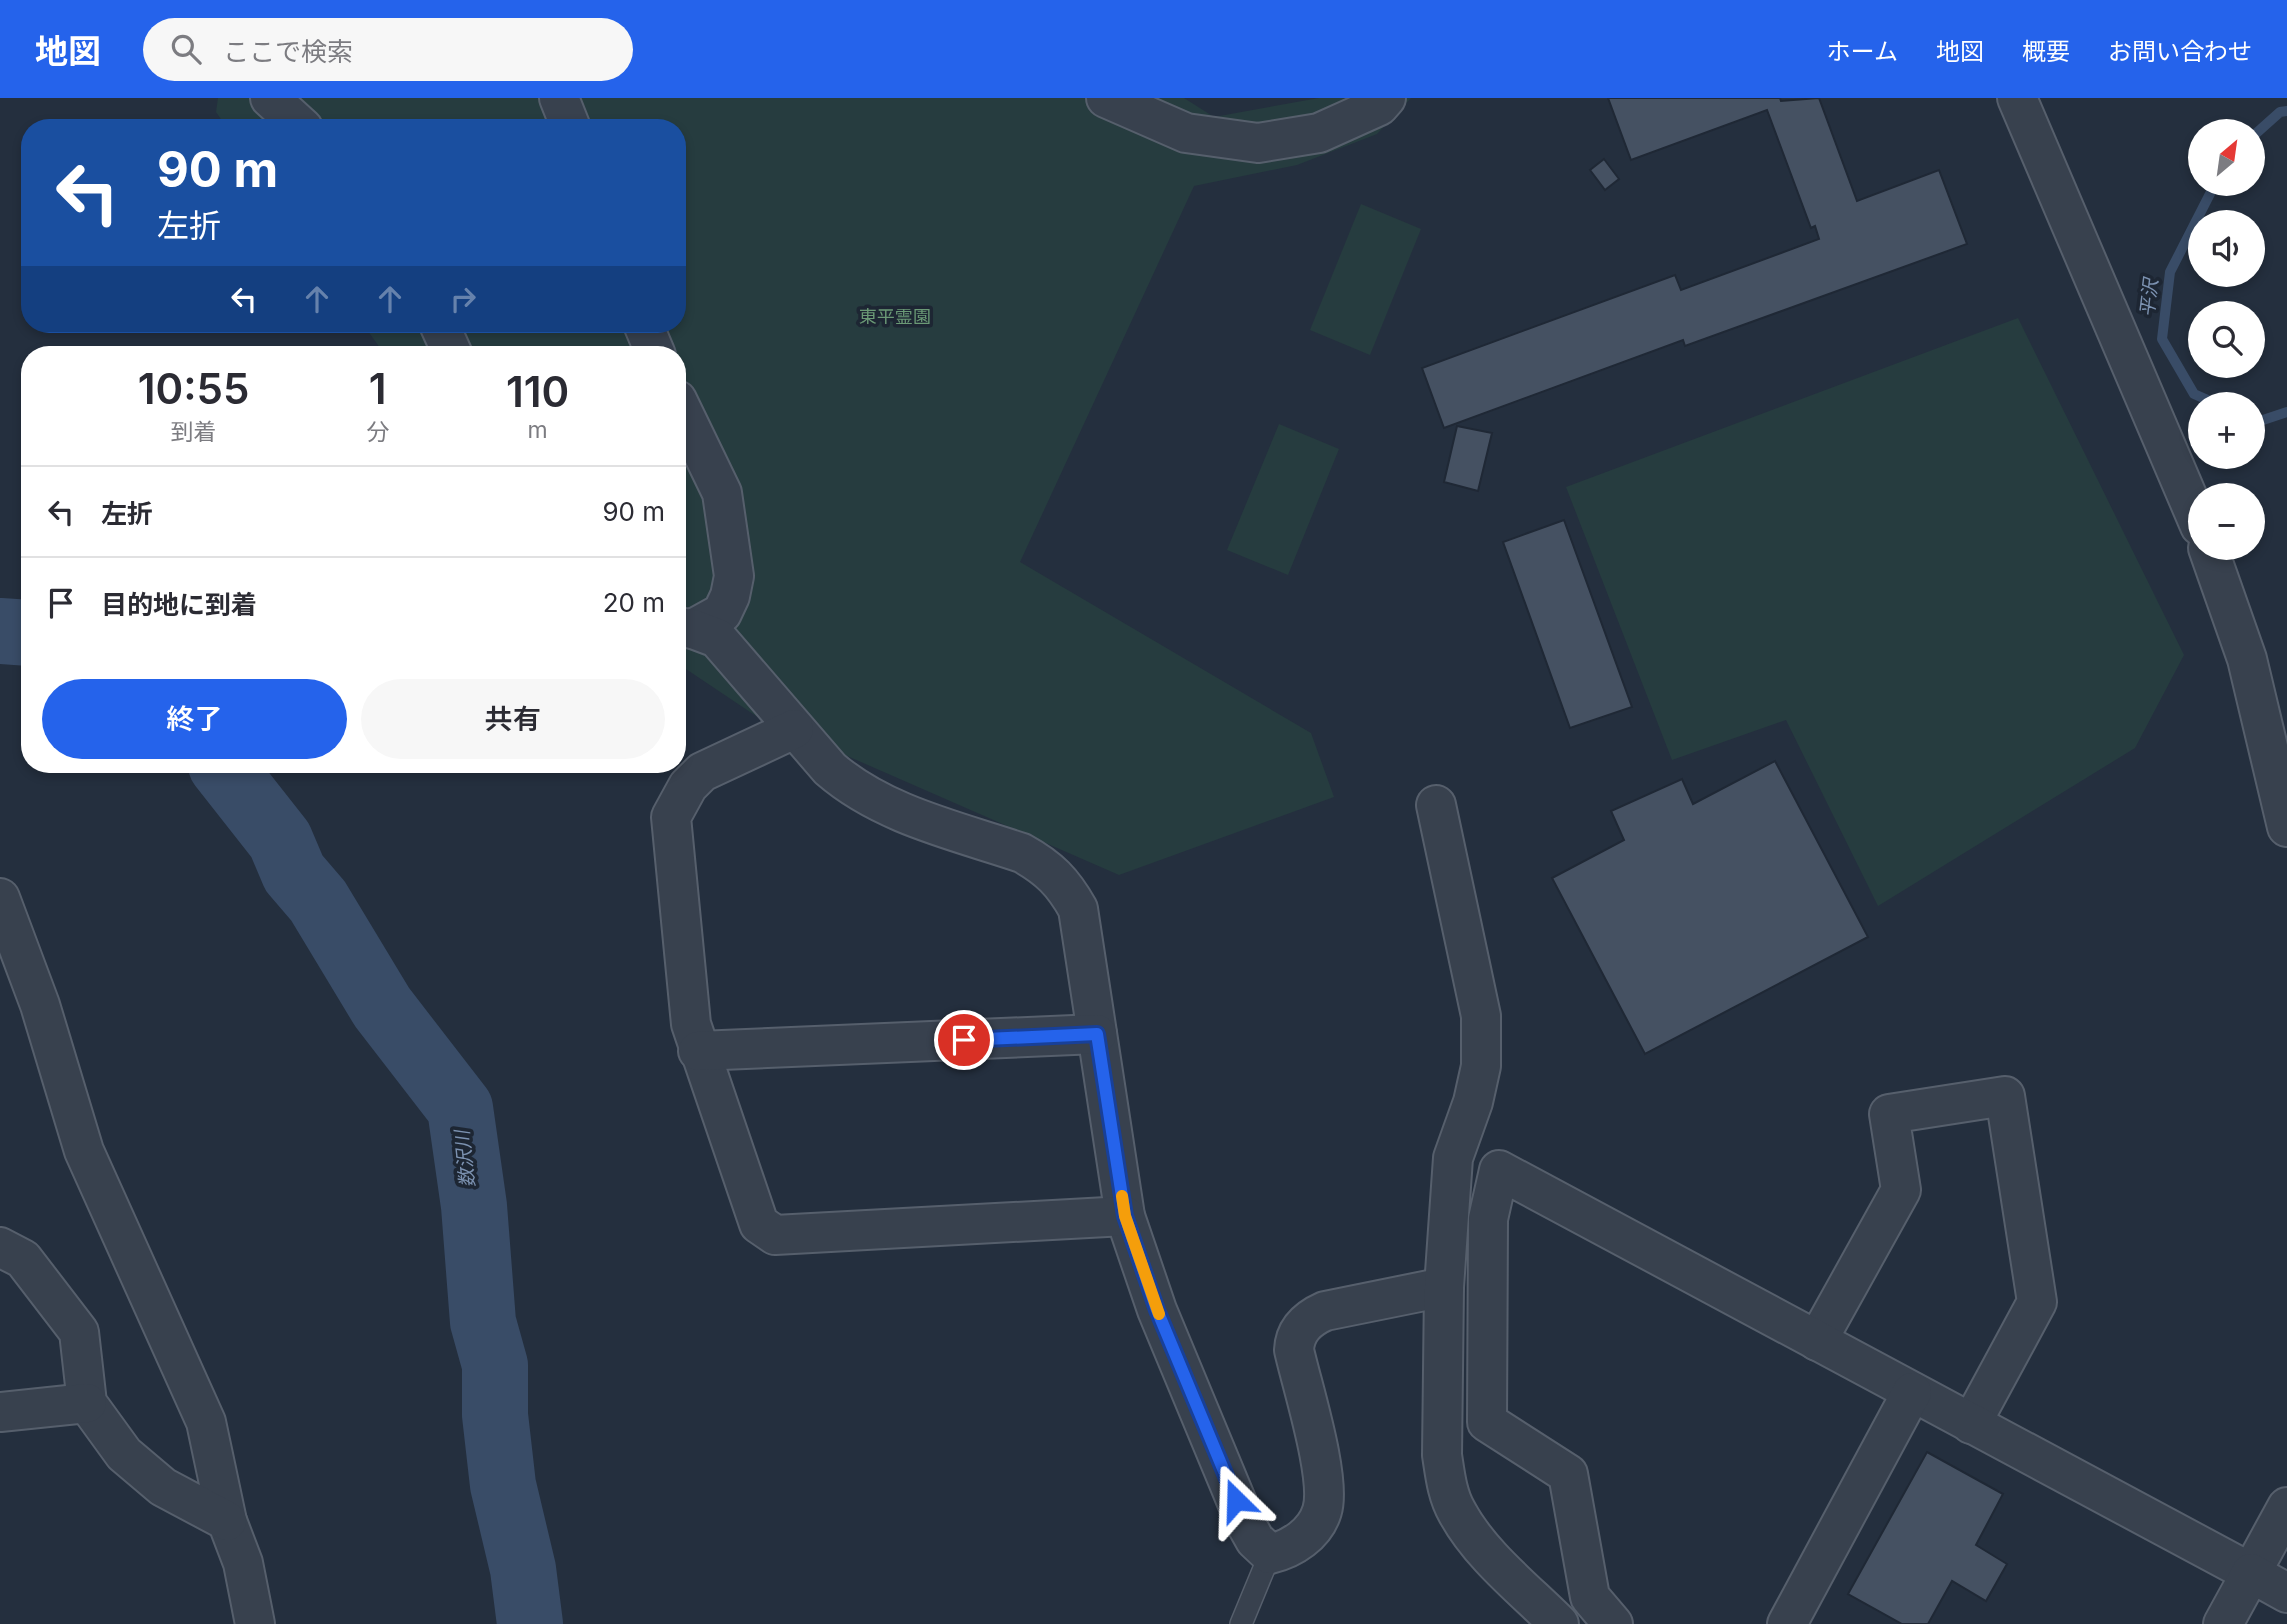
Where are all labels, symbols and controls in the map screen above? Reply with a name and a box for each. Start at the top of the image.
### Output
search box [143,18,633,81]
icon: search [167,30,205,68]
text: 地図 [35,31,101,71]
text: ここで検索 [223,36,353,67]
text: ホーム [1827,37,1898,66]
text: 地図 [1936,37,1984,66]
text: 概要 [2022,37,2070,66]
text: お問い合わせ [2108,37,2252,66]
north arrow [2188,119,2264,196]
map controls [2188,119,2265,560]
text: 90 m [157,140,278,199]
icon: left [42,147,133,238]
text: 左折 [157,206,221,245]
button: sound [2188,210,2265,287]
water label: 平沢 [2135,275,2163,318]
icon: left [225,280,263,318]
icon: ahead [298,280,336,318]
icon: ahead [371,280,409,318]
icon: right [444,280,482,318]
button: search [2188,301,2265,378]
park label: 東平霊園 [859,306,931,327]
text: 10:55 [138,363,249,414]
text: 1 [369,363,387,414]
text: 110 [506,366,569,417]
button: + [2188,392,2265,469]
text: m [528,416,548,444]
text: 到着 [171,418,217,446]
text: 分 [366,418,389,446]
button: − [2188,483,2265,560]
icon: left [42,493,80,531]
text: 90 m [602,496,665,527]
text: 左折 [101,498,153,529]
icon: arrive [42,584,80,622]
text: 20 m [603,587,665,618]
text: 目的地に到着 [101,589,257,620]
button: 終了 [42,679,347,759]
button: 共有 [361,679,665,759]
pin [934,1010,994,1070]
icon: arrive [945,1021,983,1059]
water label: 数沢川 [450,1127,479,1189]
position arrow [1199,1463,1273,1537]

